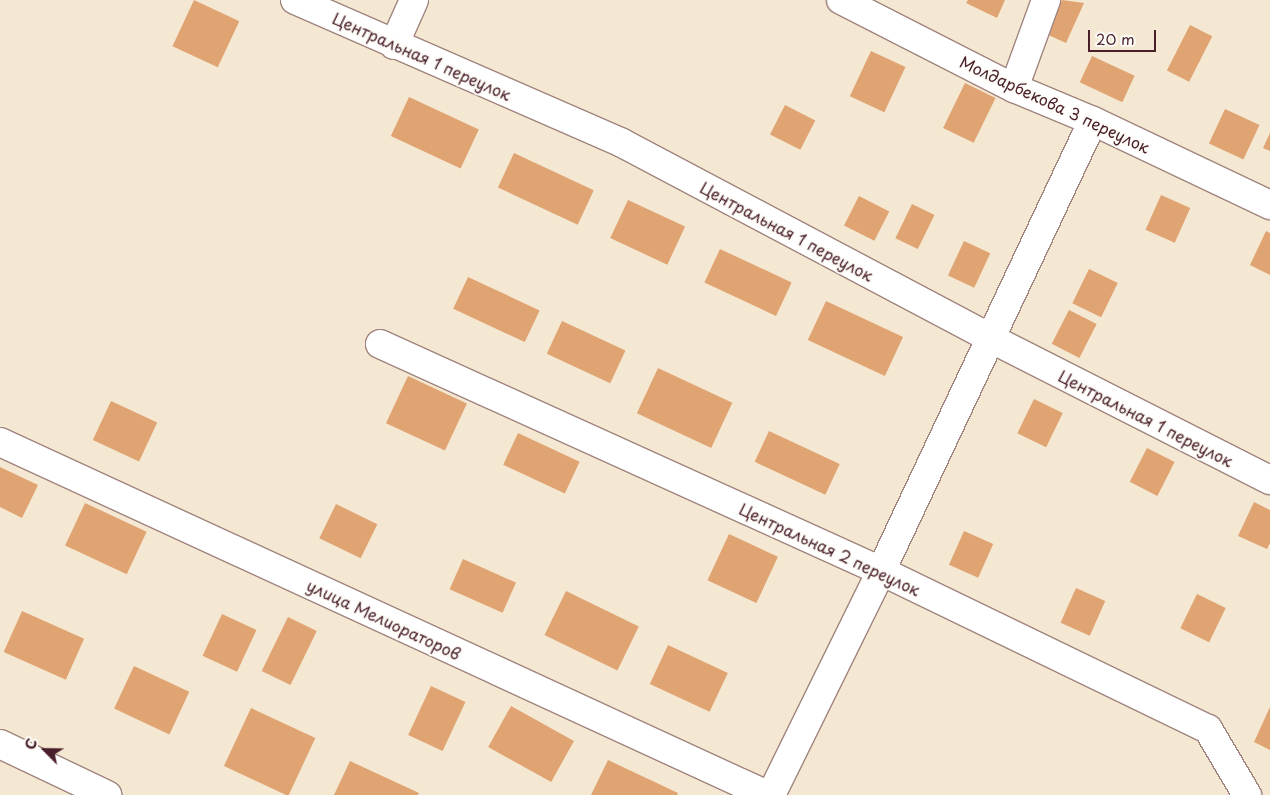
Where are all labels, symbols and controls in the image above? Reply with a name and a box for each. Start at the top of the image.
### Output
street label: Центральная 1 переулок [330,8,514,104]
scale bar [1090,20,1158,52]
text: 20 m [1096,27,1135,50]
street label: Молдарбекова 3 переулок [957,51,1153,157]
street label: Центральная 1 переулок [697,177,877,285]
street label: Центральная 1 переулок [1055,365,1237,471]
street label: Центральная 2 переулок [736,498,924,600]
street label: улица Мелиораторов [304,575,464,663]
north arrow [20,725,70,775]
text: С [19,735,42,753]

